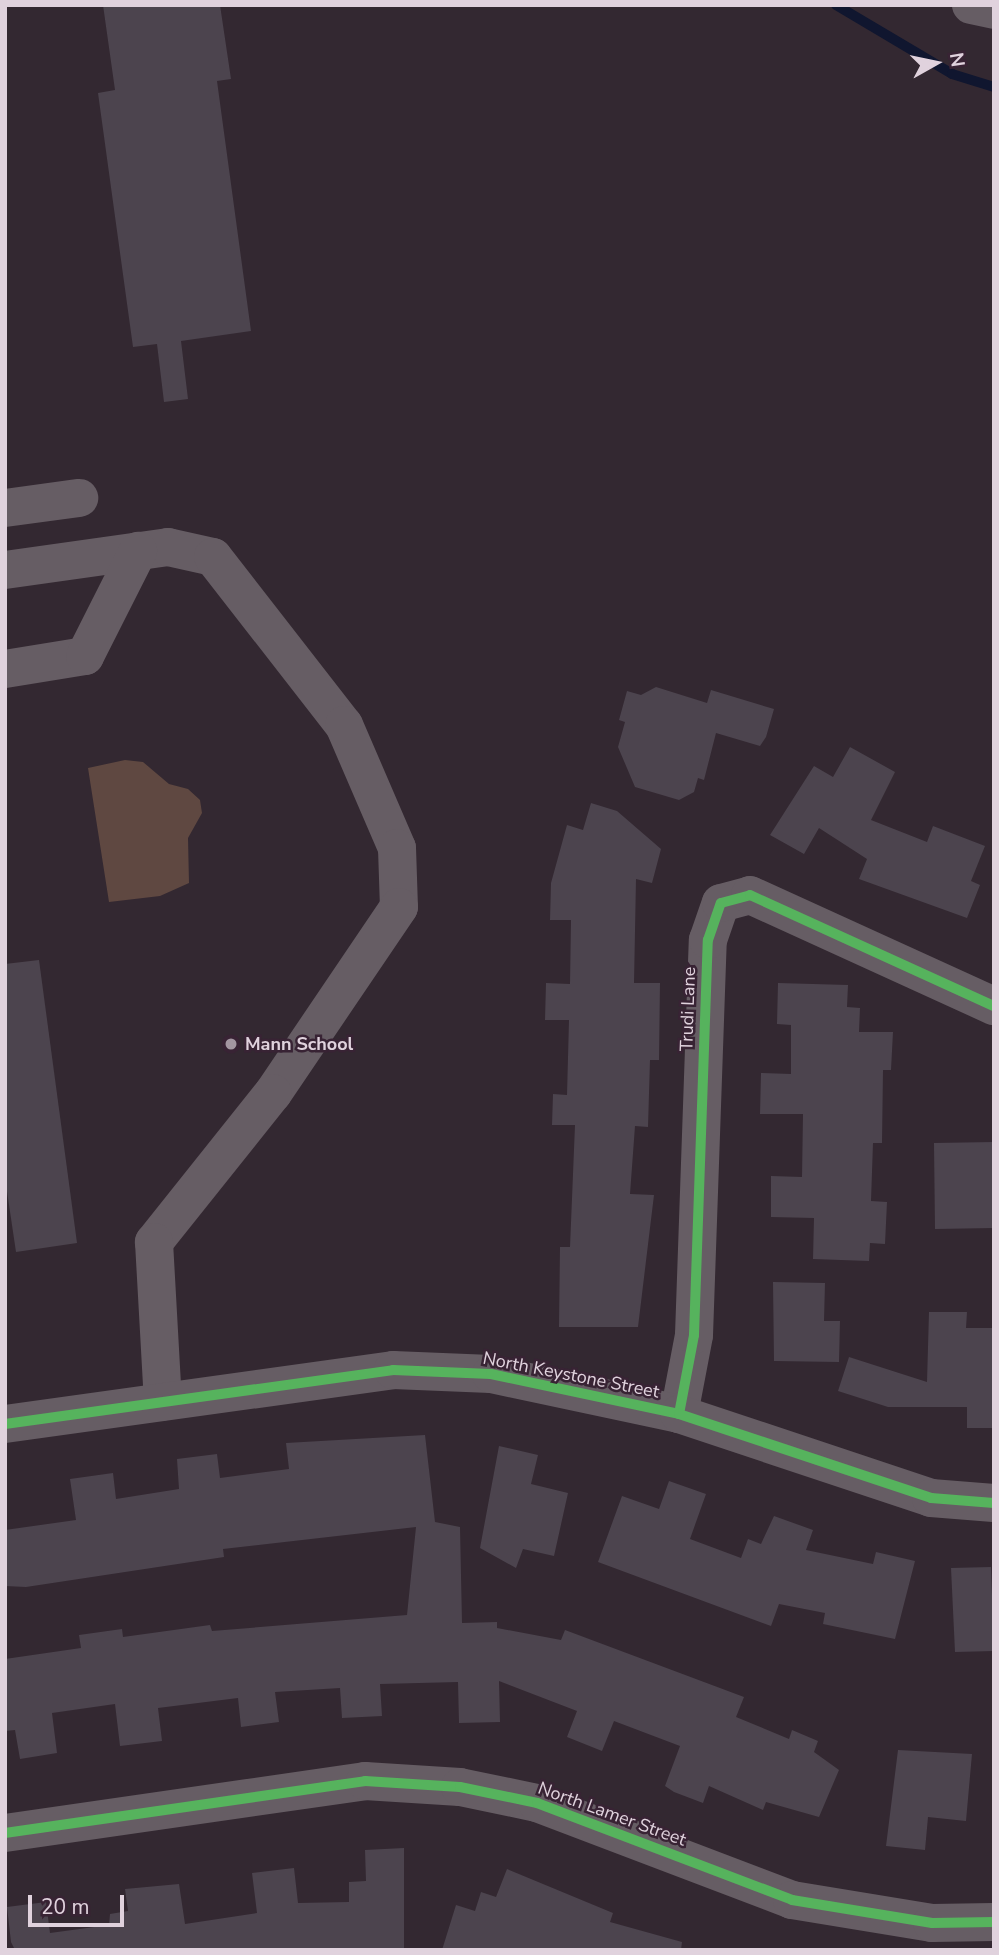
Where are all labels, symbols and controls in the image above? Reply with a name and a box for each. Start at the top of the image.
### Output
north arrow [901,28,971,98]
text: N [943,51,971,69]
street label: Trudi Lane [676,966,700,1052]
place label: Mann School [245,1033,353,1055]
marker: Mann School [223,1036,239,1052]
street label: North Keystone Street [481,1347,661,1403]
street label: North Lamer Street [535,1777,689,1851]
scale bar [32,1882,128,1926]
text: 20 m [41,1893,90,1921]

